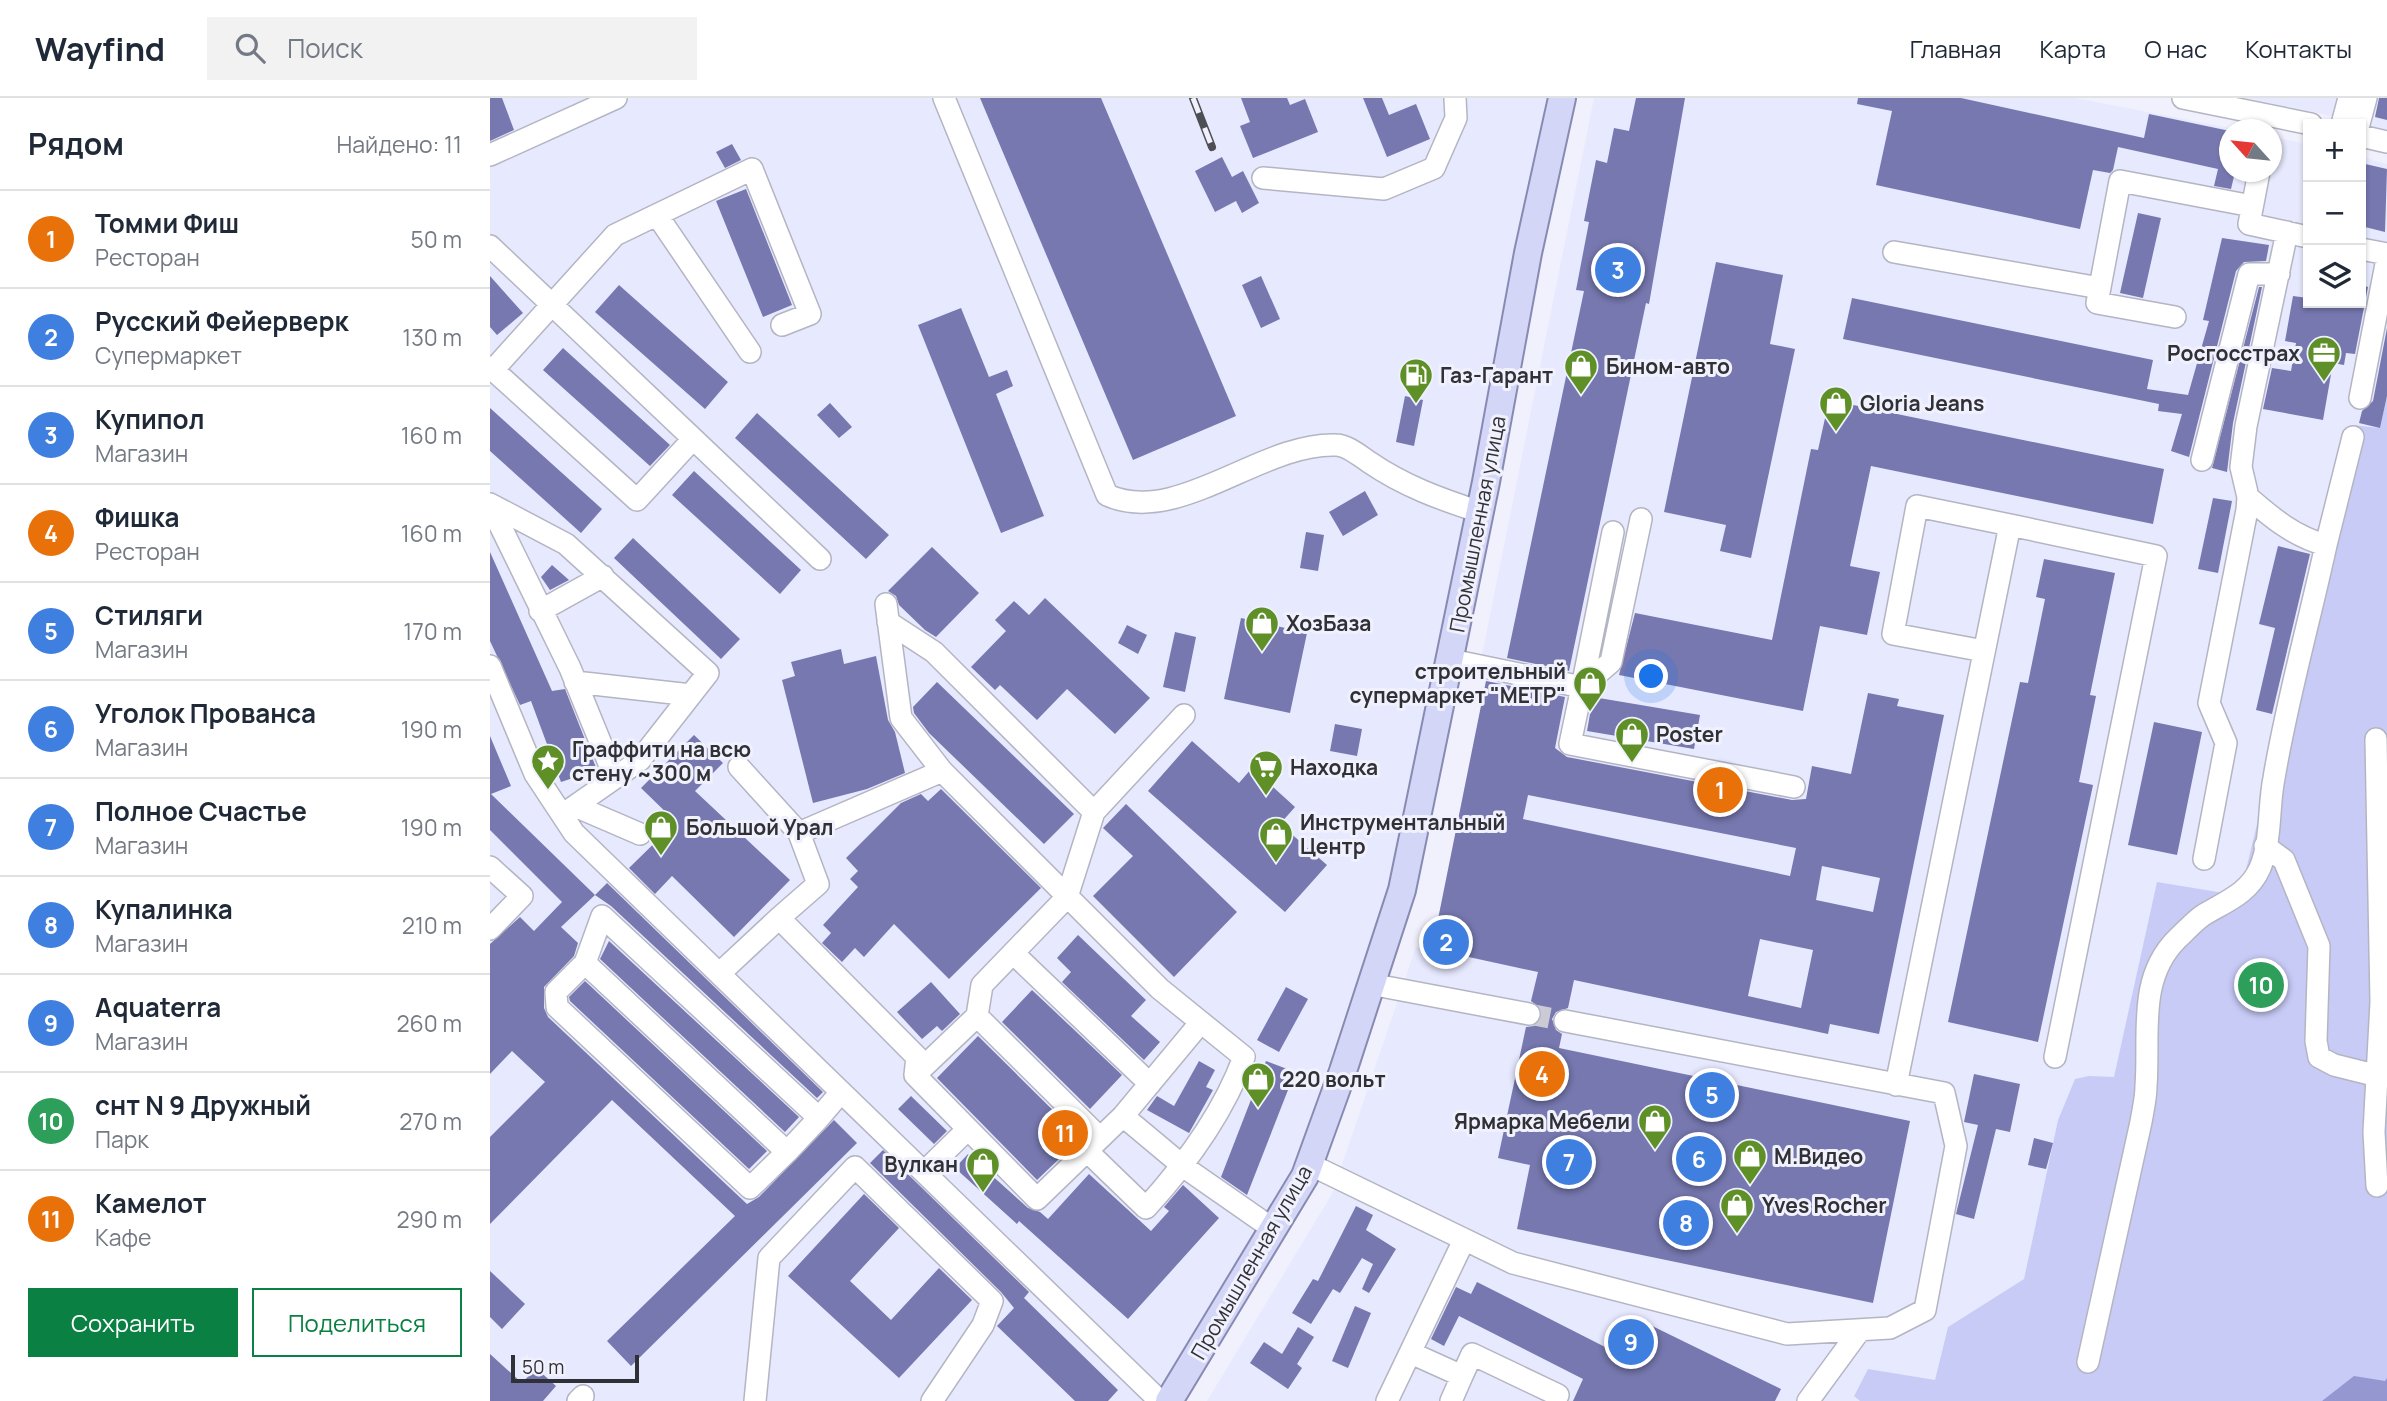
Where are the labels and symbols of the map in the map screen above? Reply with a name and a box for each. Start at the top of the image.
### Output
north arrow [2219,119,2282,182]
pin: 3 [1595,244,1641,296]
office icon: Росгосстрах [2305,334,2343,383]
place label: Росгосстрах [2167,339,2300,367]
shop icon: Бином-авто [1562,347,1600,396]
place label: Бином-авто [1606,352,1730,380]
fuel station icon: Газ-Гарант [1397,356,1435,405]
place label: Газ-Гарант [1440,361,1553,389]
shop icon: Gloria Jeans [1817,384,1855,433]
place label: Gloria Jeans [1860,389,1984,417]
street label: Промышленная улица [1442,413,1512,635]
shop icon: ХозБаза [1243,604,1281,653]
place label: ХозБаза [1286,609,1371,637]
place label: строительный супермаркет "МЕТР" [1349,657,1566,709]
your location [1634,659,1668,693]
shop icon: строительный супермаркет "МЕТР" [1571,664,1609,713]
shop icon: Poster [1613,715,1651,764]
place label: Poster [1656,720,1723,748]
place label: Граффити на всю стену ~300 м [572,735,751,787]
place icon: Граффити на всю стену ~300 м [529,742,567,791]
supermarket icon: Находка [1247,748,1285,797]
place label: Находка [1290,753,1378,781]
pin: 1 [1697,764,1743,816]
shop icon: Большой Урал [642,808,680,857]
place label: Инструментальный Центр [1300,808,1505,860]
place label: Большой Урал [686,813,834,841]
shop icon: Инструментальный Центр [1257,815,1295,864]
pin: 2 [1423,916,1469,968]
pin: 10 [2238,959,2284,1011]
pin: 4 [1519,1048,1565,1100]
shop icon: 220 вольт [1239,1060,1277,1109]
place label: 220 вольт [1282,1065,1386,1093]
pin: 5 [1689,1069,1735,1121]
shop icon: Ярмарка Мебели [1636,1102,1674,1151]
pin: 11 [1042,1107,1088,1159]
place label: Ярмарка Мебели [1454,1107,1630,1135]
pin: 6 [1676,1133,1722,1185]
pin: 7 [1546,1136,1592,1188]
shop icon: М.Видео [1731,1137,1769,1186]
place label: М.Видео [1774,1142,1863,1170]
shop icon: Вулкан [964,1145,1002,1194]
place label: Вулкан [884,1150,958,1178]
street label: Промышленная улица [1184,1160,1318,1364]
shop icon: Yves Rocher [1718,1186,1756,1235]
place label: Yves Rocher [1762,1191,1887,1219]
pin: 8 [1663,1197,1709,1249]
pin: 9 [1608,1316,1654,1368]
scale bar [511,1352,639,1384]

